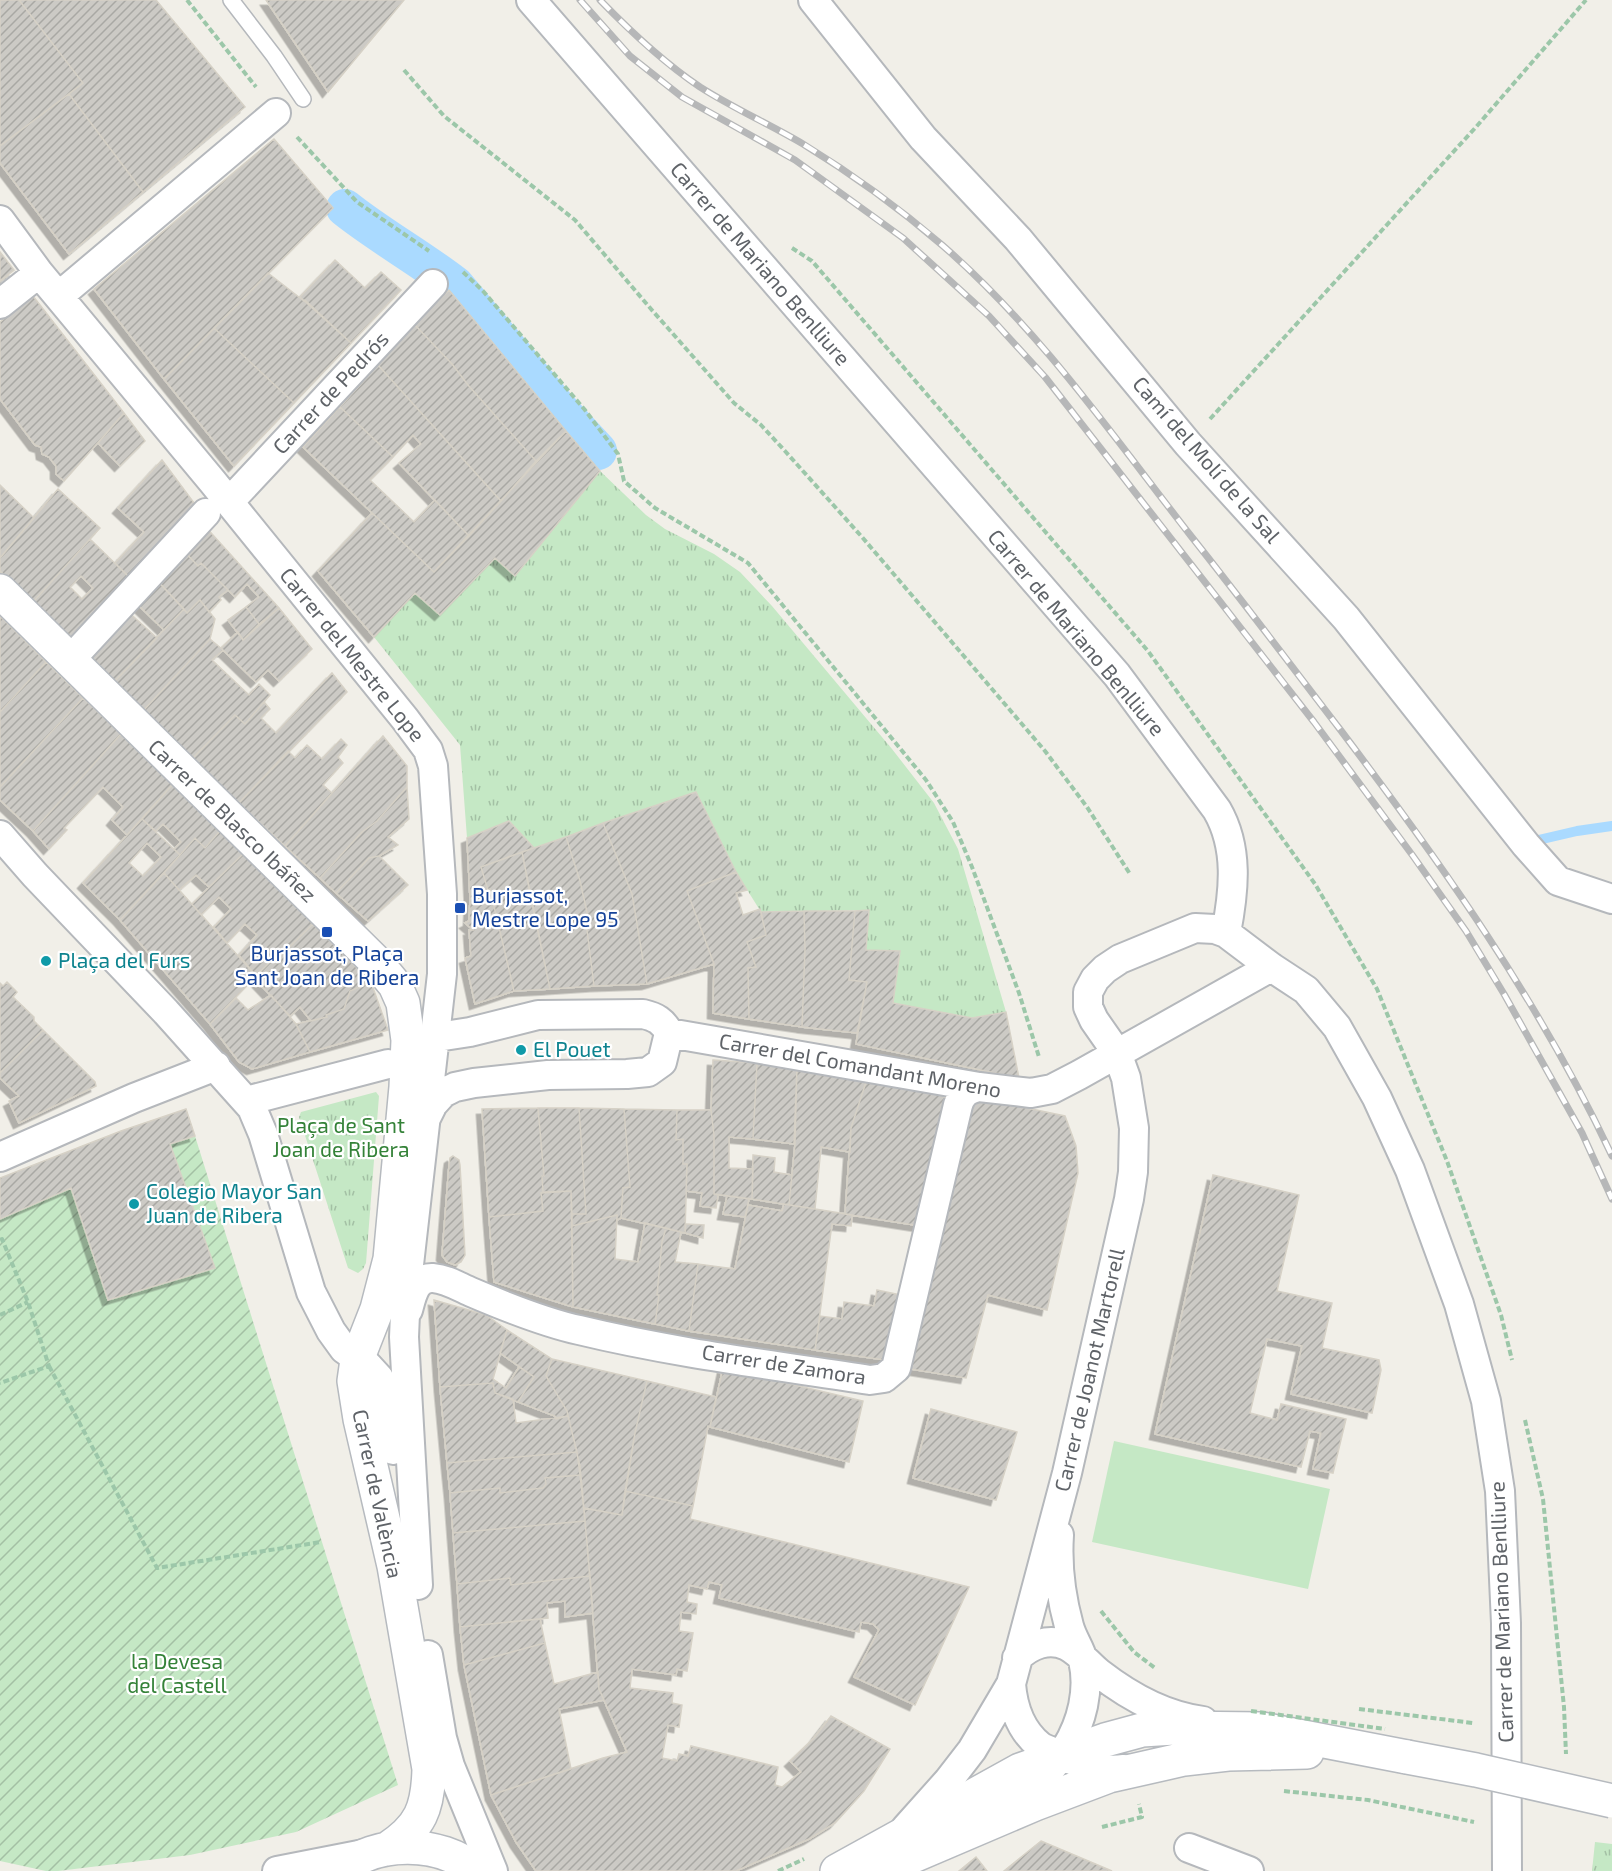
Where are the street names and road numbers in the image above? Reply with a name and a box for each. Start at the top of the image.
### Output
street label: Carrer de Mariano Benlliure [666,156,856,370]
street label: Carrer de Pedrós [267,326,393,458]
street label: Camí del Molí de la Sal [1128,371,1287,548]
street label: Carrer de Mariano Benlliure [984,524,1171,740]
street label: Carrer del Mestre Lope [275,562,431,746]
street label: Carrer de Blasco Ibáñez [144,733,322,906]
street label: Carrer del Comandant Moreno [717,1027,1003,1102]
street label: Carrer de Joanot Martorell [1048,1245,1129,1494]
street label: Carrer de Zamora [700,1338,868,1389]
street label: Carrer de València [348,1407,409,1580]
street label: Carrer de Mariano Benlliure [1483,1481,1518,1743]

